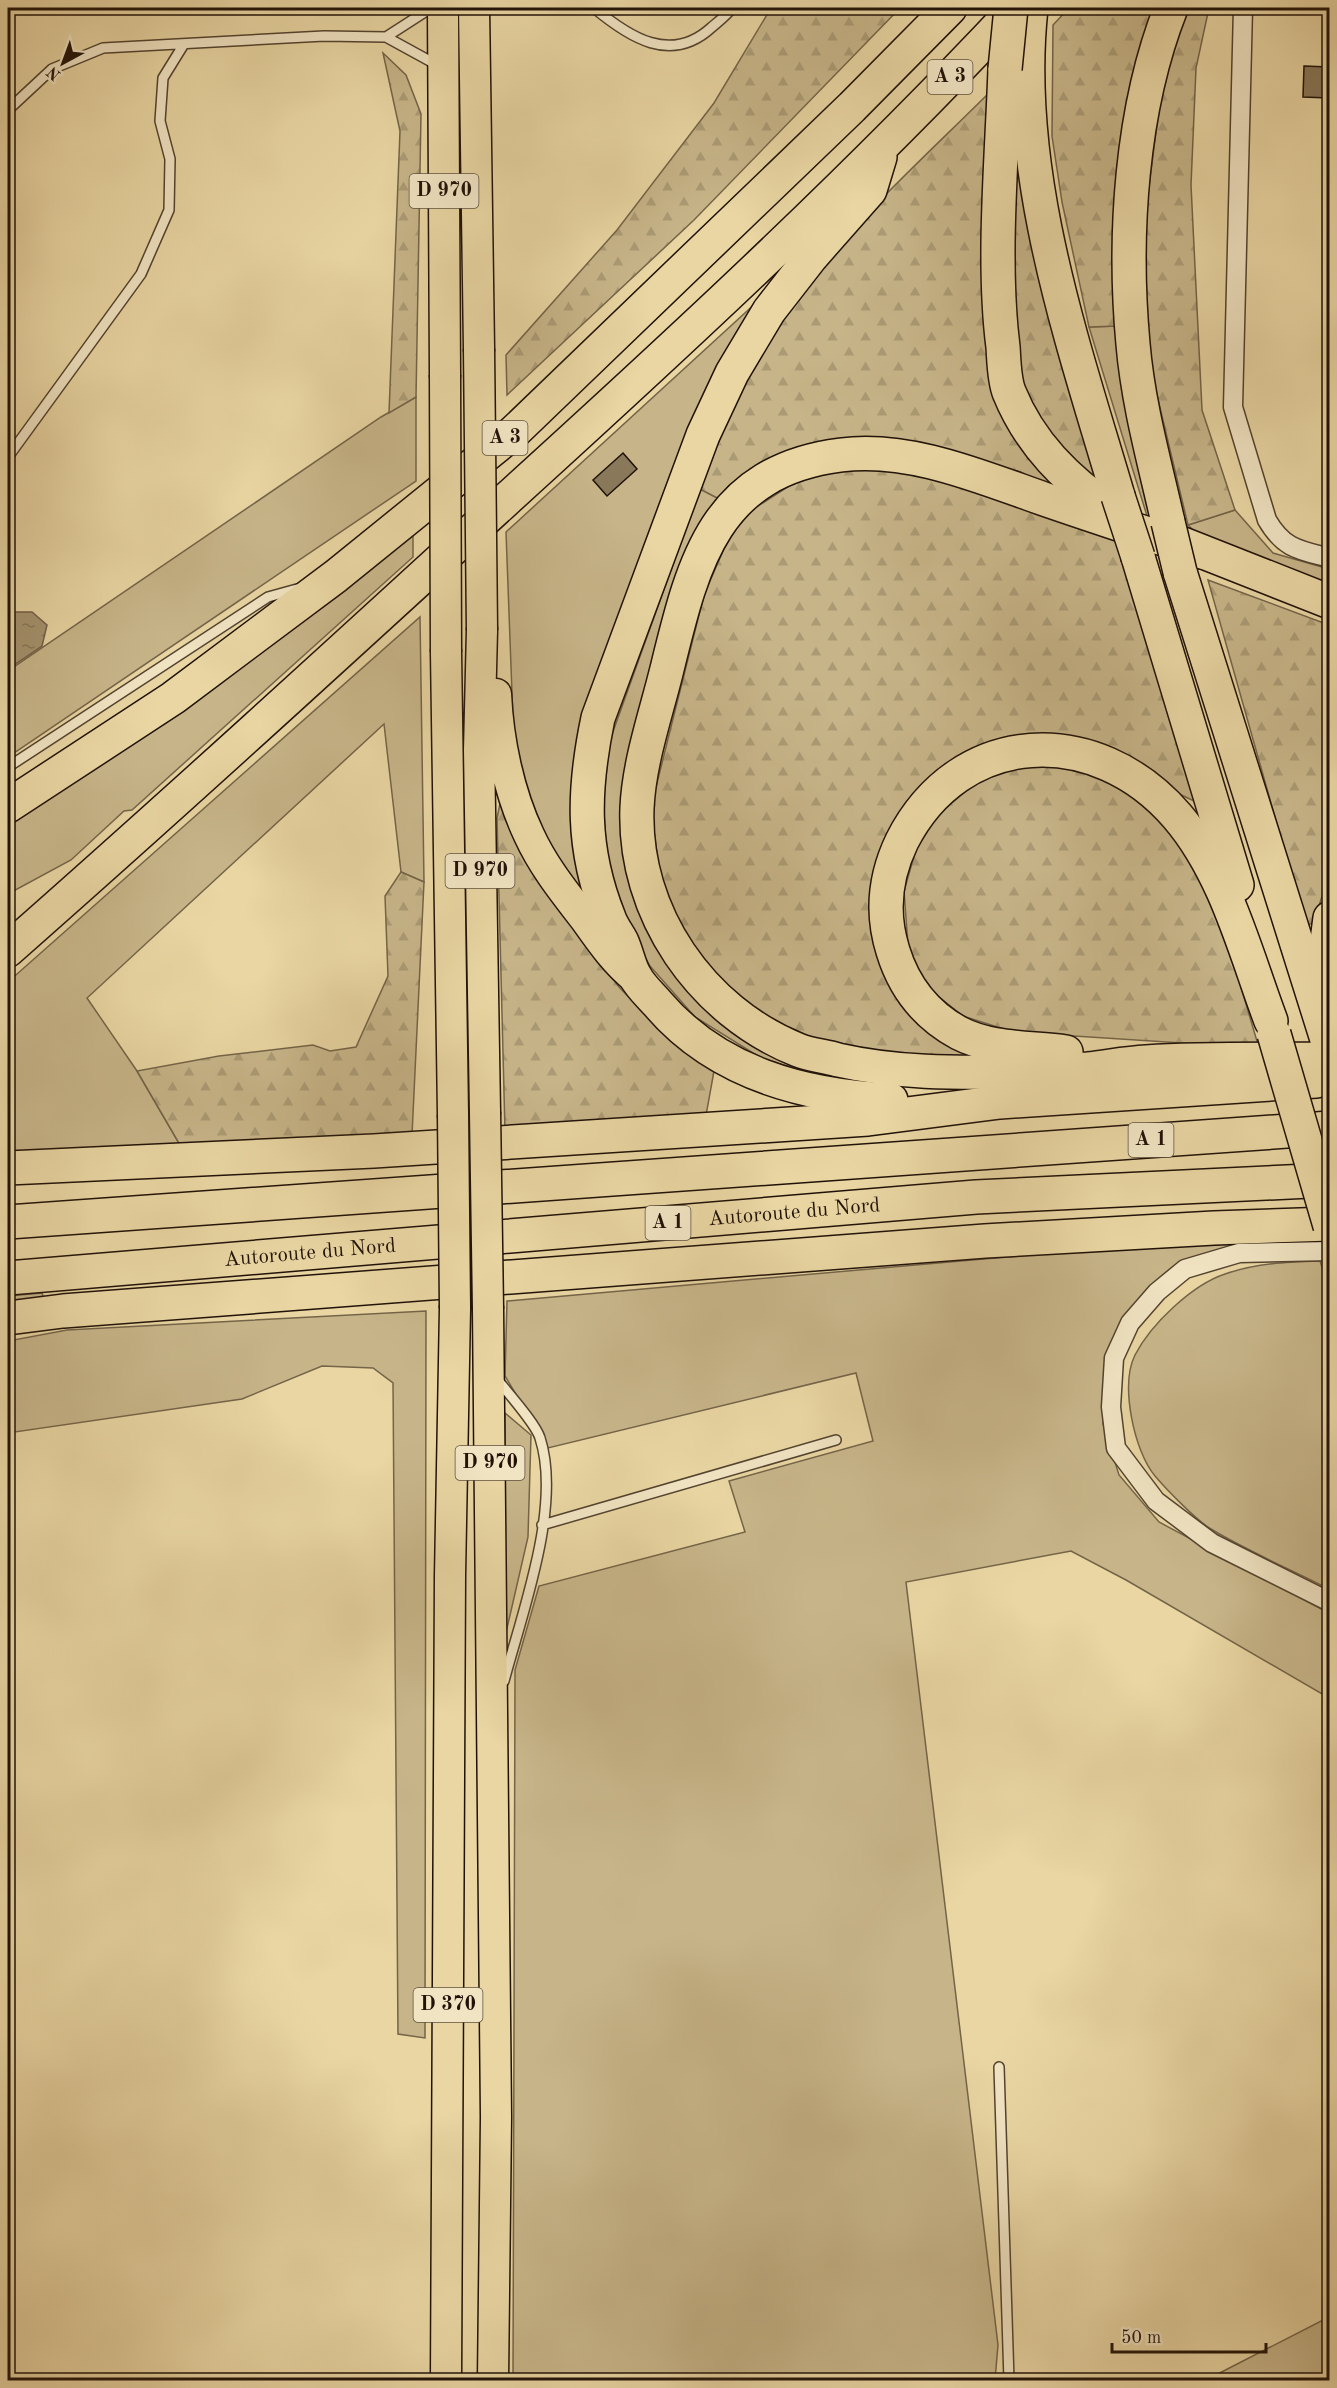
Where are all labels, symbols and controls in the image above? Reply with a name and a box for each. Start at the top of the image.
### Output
north arrow [33,33,93,93]
road number: A 3 [928,60,972,94]
text: N [44,62,64,83]
road number: D 970 [410,174,478,208]
road number: A 3 [482,421,528,455]
road number: D 970 [446,854,514,888]
road number: A 1 [1128,1123,1174,1157]
street label: Autoroute du Nord [707,1195,881,1230]
road number: A 1 [646,1206,690,1240]
street label: Autoroute du Nord [223,1235,397,1270]
road number: D 970 [456,1446,524,1480]
road number: D 370 [414,1988,482,2022]
scale bar [1112,2316,1266,2354]
text: 50 m [1121,2329,1161,2347]

